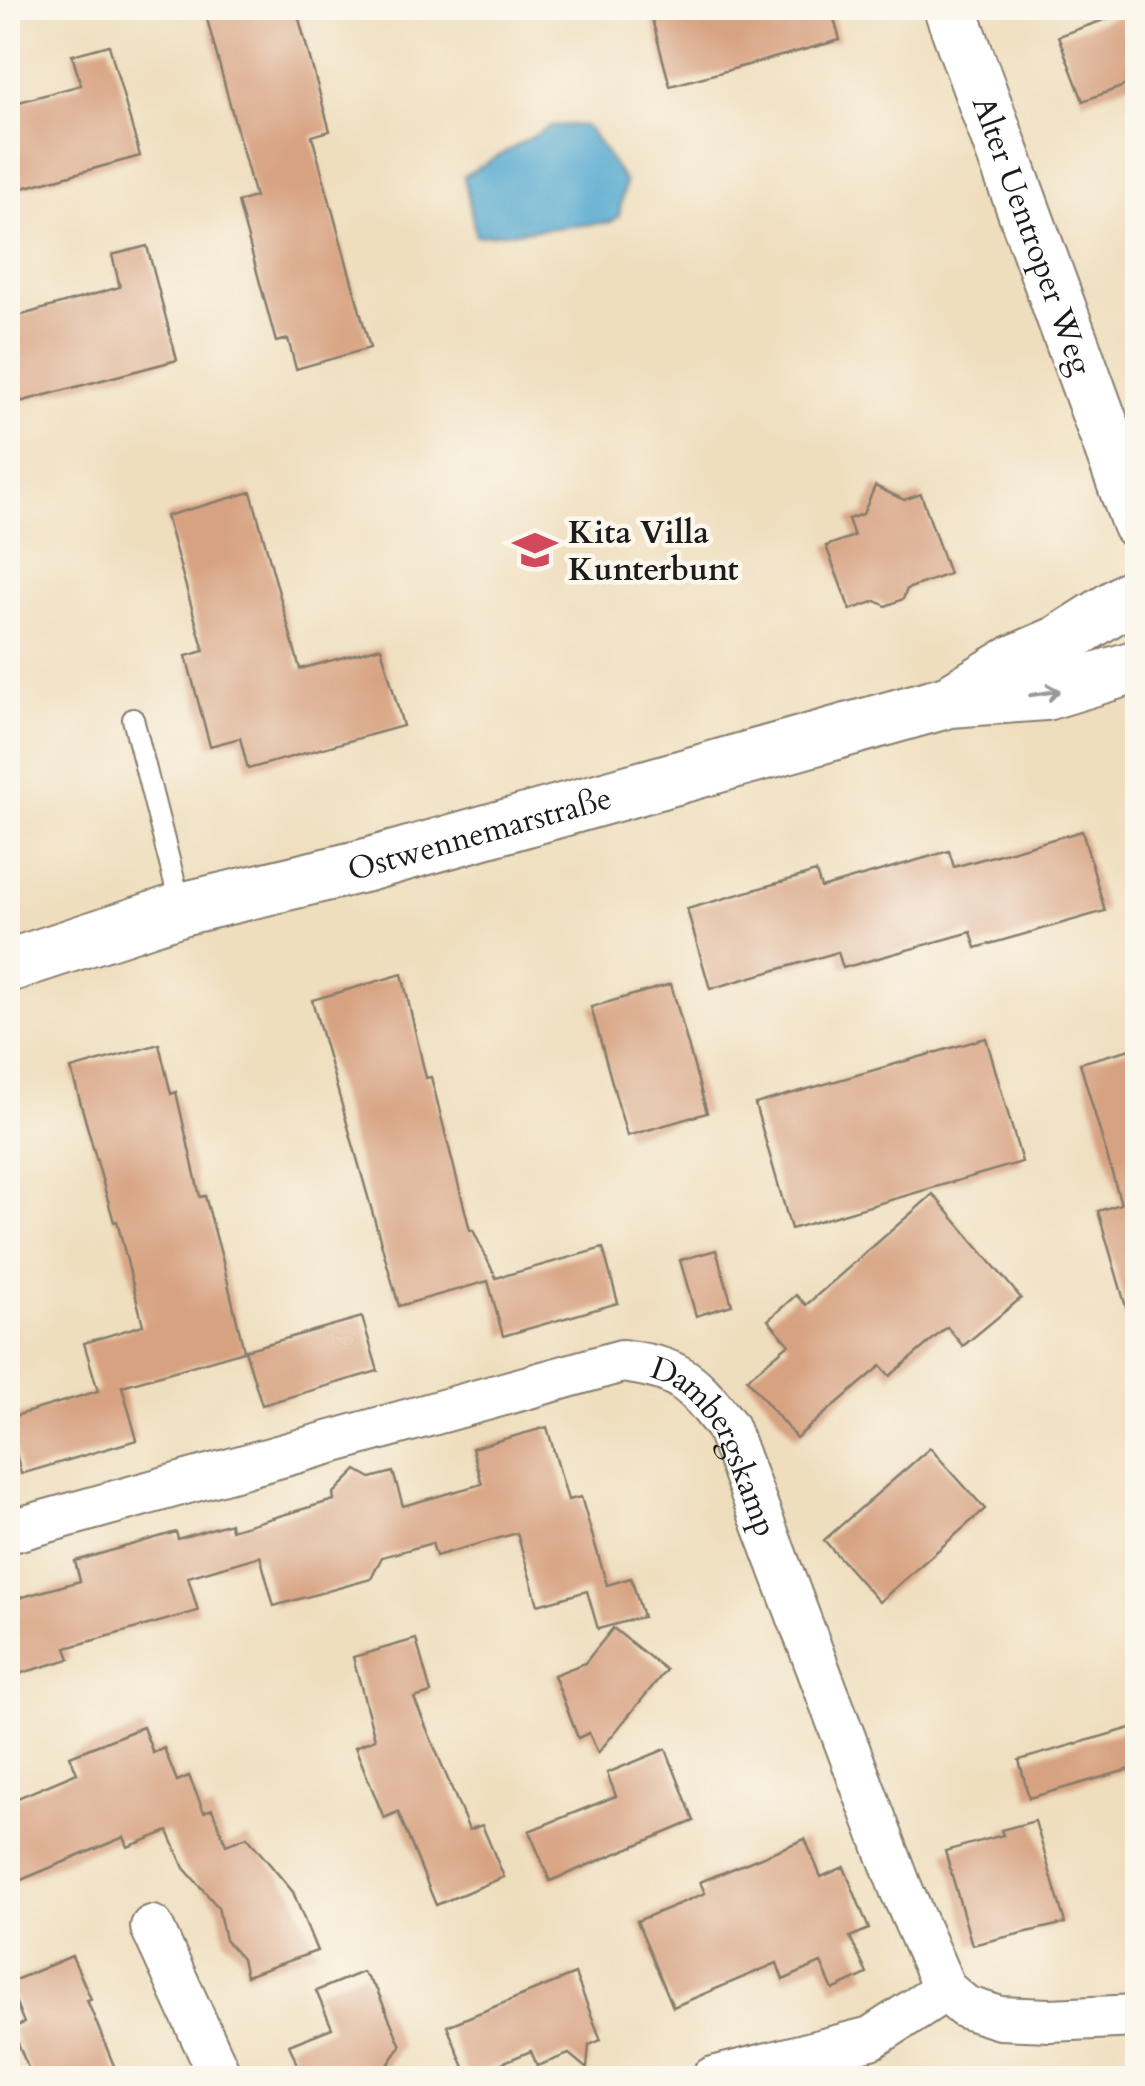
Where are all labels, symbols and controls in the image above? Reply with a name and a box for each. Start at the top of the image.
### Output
street label: Alter Uentroper Weg [961,90,1103,381]
place label: Kita Villa Kunterbunt [568,511,739,592]
school or university icon: Kita Villa Kunterbunt [511,526,559,574]
one-way arrow [1029,683,1061,702]
street label: Ostwennemarstraße [343,776,616,892]
street label: Dambergskamp [645,1346,787,1543]

